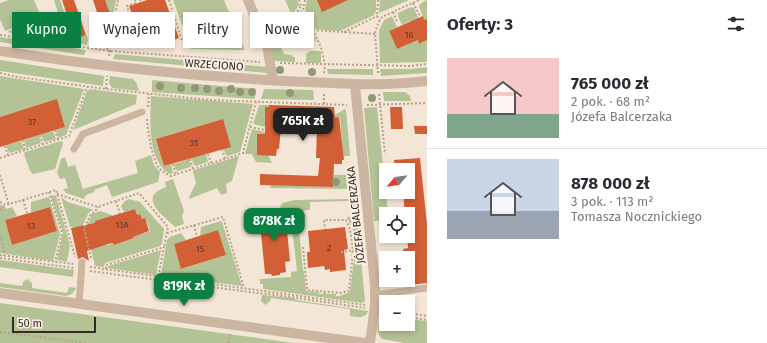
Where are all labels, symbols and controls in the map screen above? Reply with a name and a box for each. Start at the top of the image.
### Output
chip: Kupno [12,12,81,48]
chip: Wynajem [89,12,175,48]
chip: Filtry [183,12,242,48]
chip: Nowe [250,12,314,48]
icon: filters [725,13,747,35]
text: Oferty: 3 [447,14,513,35]
house number: 16 [405,30,414,40]
street label: WRZECIONO [184,56,244,74]
text: 765 000 zł [571,73,649,94]
icon: home [479,74,527,122]
text: 2 pok. · 68 m² [571,94,650,109]
pin: 765K zł [266,108,340,142]
text: Józefa Balcerzaka [571,109,672,124]
text: 765K zł [282,113,324,128]
house number: 37 [28,117,36,127]
house number: 35 [189,138,199,148]
north arrow [379,163,415,199]
map controls [379,163,415,331]
street label: JÓZEFA BALCERZAKA [343,165,368,264]
text: 878 000 zł [571,173,650,194]
icon: home [479,175,527,223]
text: 3 pok. · 113 m² [571,194,653,209]
button: locate [379,207,415,243]
pin: 878K zł [237,208,311,242]
text: Tomasza Nocznickiego [571,209,702,224]
text: 878K zł [253,213,295,228]
house number: 13A [115,220,130,230]
house number: 13 [27,221,35,231]
house number: 2 [327,243,331,253]
house number: 15 [196,244,205,254]
button: + [379,251,415,287]
pin: 819K zł [147,273,221,307]
text: 819K zł [163,278,205,293]
button: − [379,295,415,331]
scale bar [12,315,96,334]
text: 50 m [18,317,42,330]

